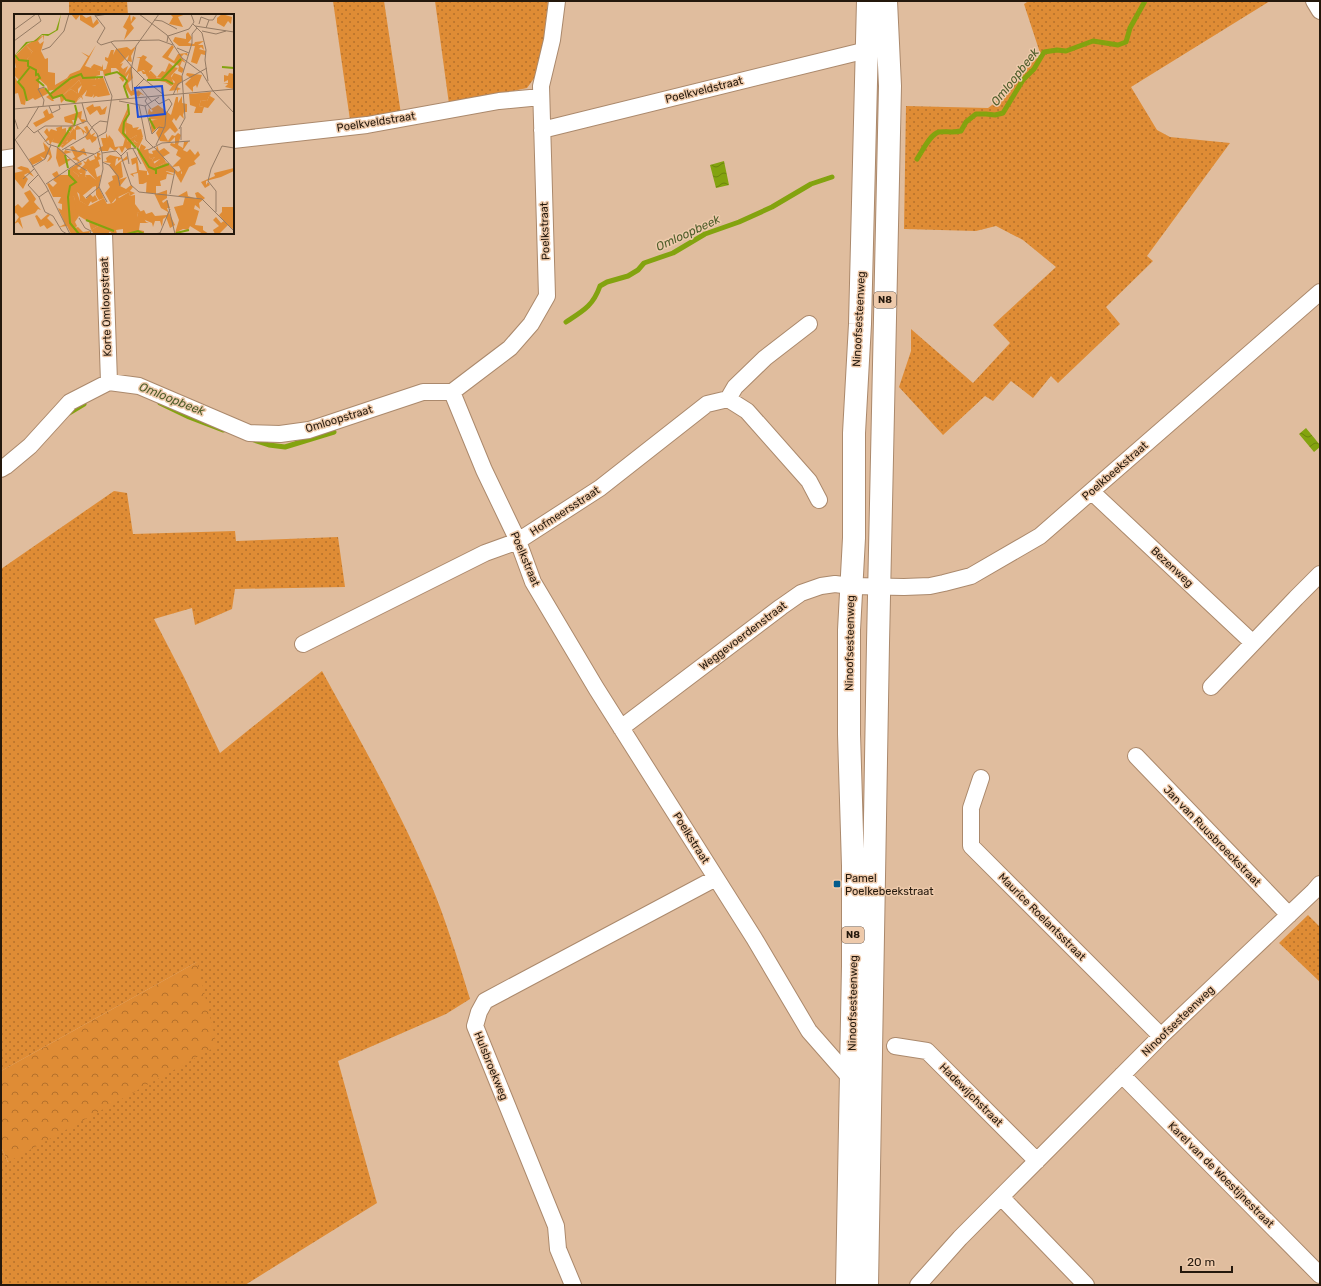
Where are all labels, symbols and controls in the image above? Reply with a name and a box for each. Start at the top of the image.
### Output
inset map [14,14,234,234]
water label: Omloopbeek [988,45,1042,109]
street label: Poelkveldstraat [664,74,745,106]
street label: Poelkveldstraat [336,109,417,135]
street label: Poelkstraat [537,201,553,260]
water label: Omloopbeek [654,212,723,254]
street label: Korte Omloopstraat [98,256,114,357]
street label: Ninoofsesteenweg [850,271,868,367]
road number: N8 [874,292,896,308]
water label: Omloopbeek [137,380,208,419]
street label: Omloopstraat [304,402,375,435]
street label: Poelkbeekstraat [1080,439,1151,503]
street label: Hofmeersstraat [528,483,603,538]
street label: Poelkstraat [508,530,543,589]
street label: Bezenweg [1148,544,1196,590]
street label: Ninoofsesteenweg [843,595,857,691]
street label: Weggevoerdenstraat [697,598,790,673]
street label: Jan van Ruusbroeckstraat [1161,783,1264,889]
street label: Poelkstraat [670,810,712,867]
street label: Maurice Roelantsstraat [996,871,1089,964]
place label: Pamel Poelkebeekstraat [845,872,934,898]
marker: Pamel Poelkebeekstraat [832,879,842,889]
road number: N8 [842,927,864,943]
street label: Ninoofsesteenweg [846,955,860,1051]
street label: Ninoofsesteenweg [1139,983,1217,1059]
street label: Hulsbroekweg [471,1030,511,1102]
street label: Hadewijchstraat [937,1061,1006,1130]
street label: Karel van de Woestijnestraat [1165,1119,1277,1231]
scale bar [1181,1248,1232,1274]
text: 20 m [1187,1255,1215,1269]

